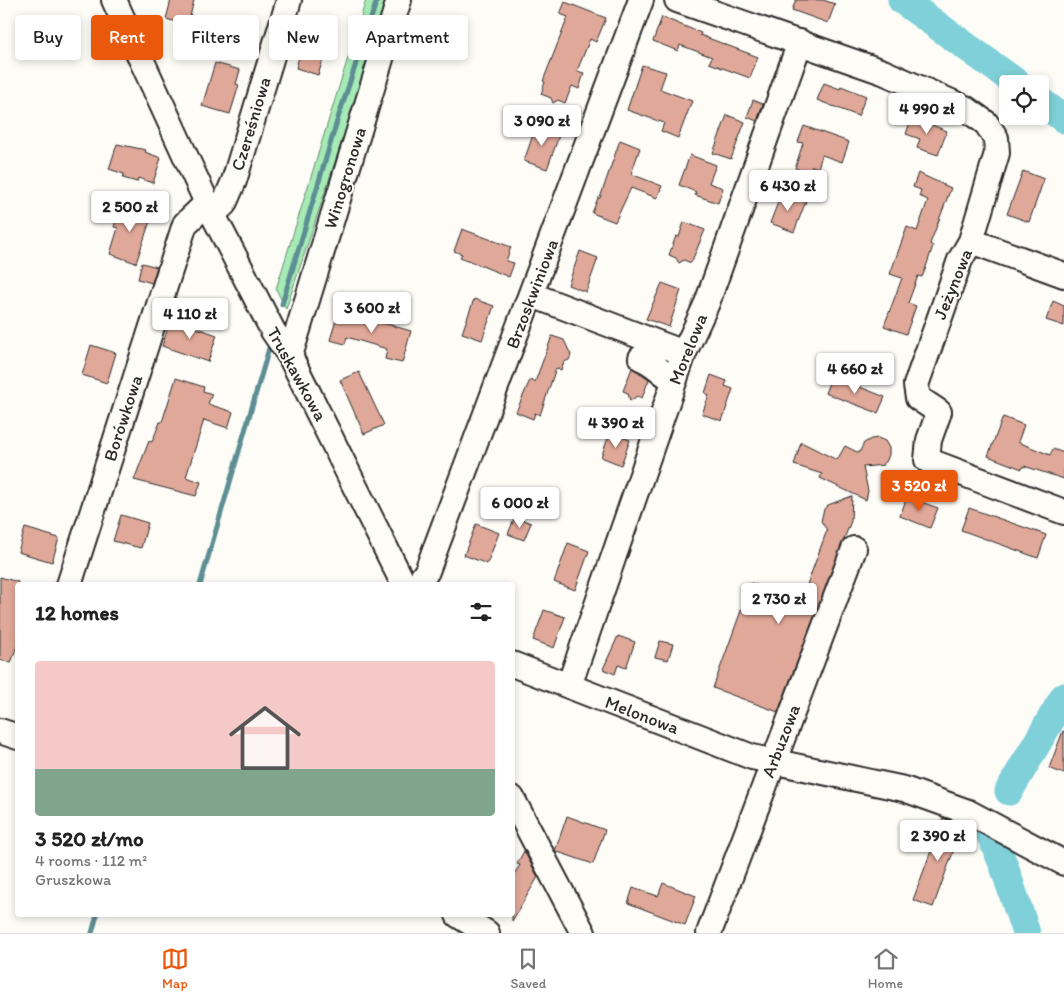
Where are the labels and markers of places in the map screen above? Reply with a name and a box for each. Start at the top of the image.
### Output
pin: 4 990 zł [875,92,979,135]
pin: 3 090 zł [490,104,594,147]
pin: 6 430 zł [736,170,840,212]
pin: 2 500 zł [78,190,182,233]
pin: 3 600 zł [320,292,424,334]
pin: 4 110 zł [138,298,242,340]
pin: 4 660 zł [803,352,907,395]
pin: 4 390 zł [564,406,668,449]
pin: 3 520 zł [867,470,971,512]
pin: 6 000 zł [468,486,572,529]
pin: 2 730 zł [727,582,831,625]
pin: 2 390 zł [886,820,990,862]

